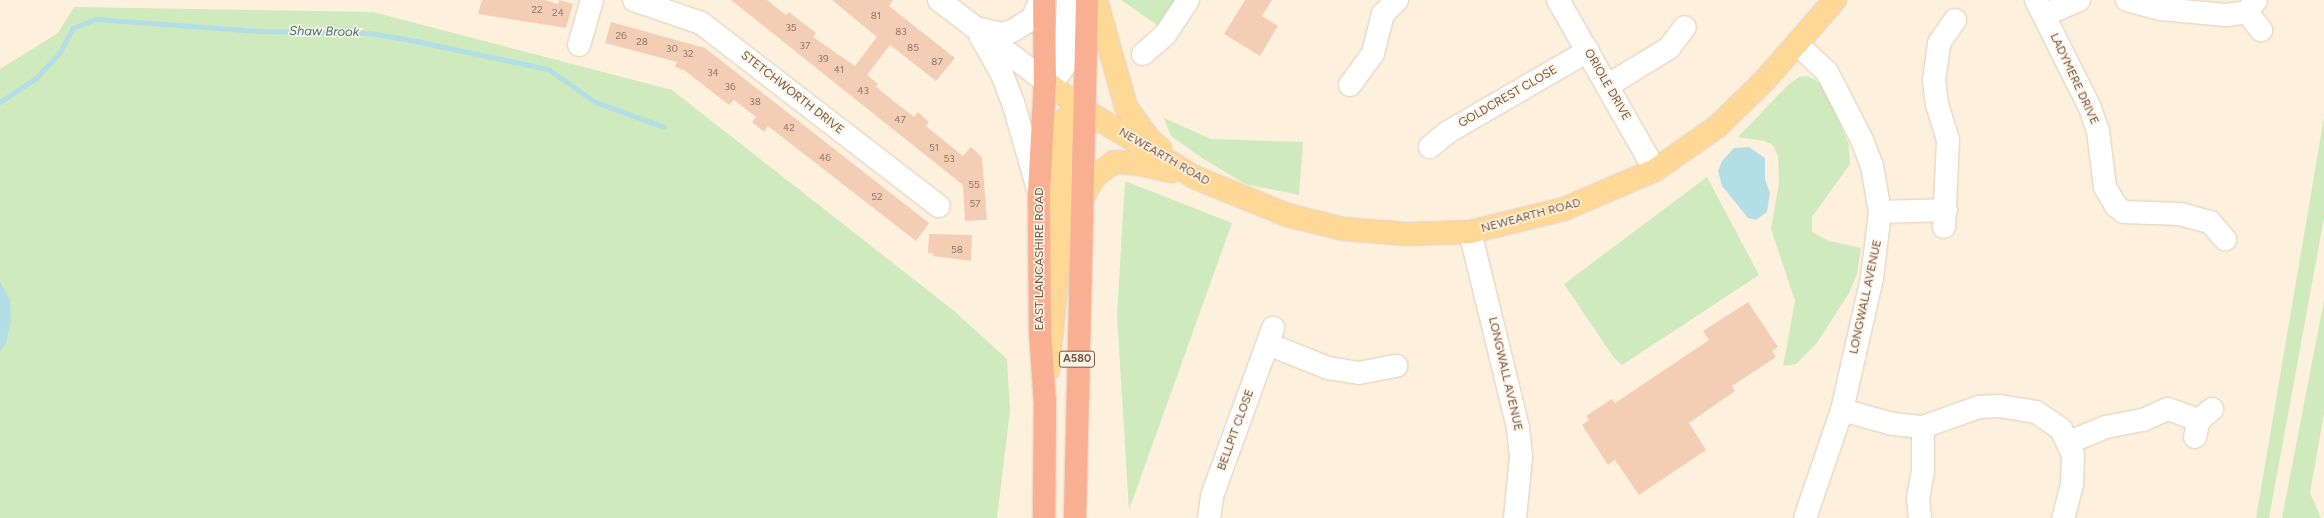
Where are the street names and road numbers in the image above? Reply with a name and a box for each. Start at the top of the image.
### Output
street label: LADYMERE DRIVE [2047,31,2101,127]
street label: ORIOLE DRIVE [1581,47,1633,123]
street label: STETCHWORTH DRIVE [738,48,846,138]
street label: GOLDCREST CLOSE [1456,63,1560,131]
street label: NEWEARTH ROAD [1116,125,1212,189]
street label: EAST LANCASHIRE ROAD [1033,187,1047,331]
street label: NEWEARTH ROAD [1480,196,1582,236]
street label: LONGWALL AVENUE [1847,239,1885,355]
street label: LONGWALL AVENUE [1485,316,1525,432]
road number: A580 [1058,350,1096,368]
street label: BELLPIT CLOSE [1215,388,1257,472]

